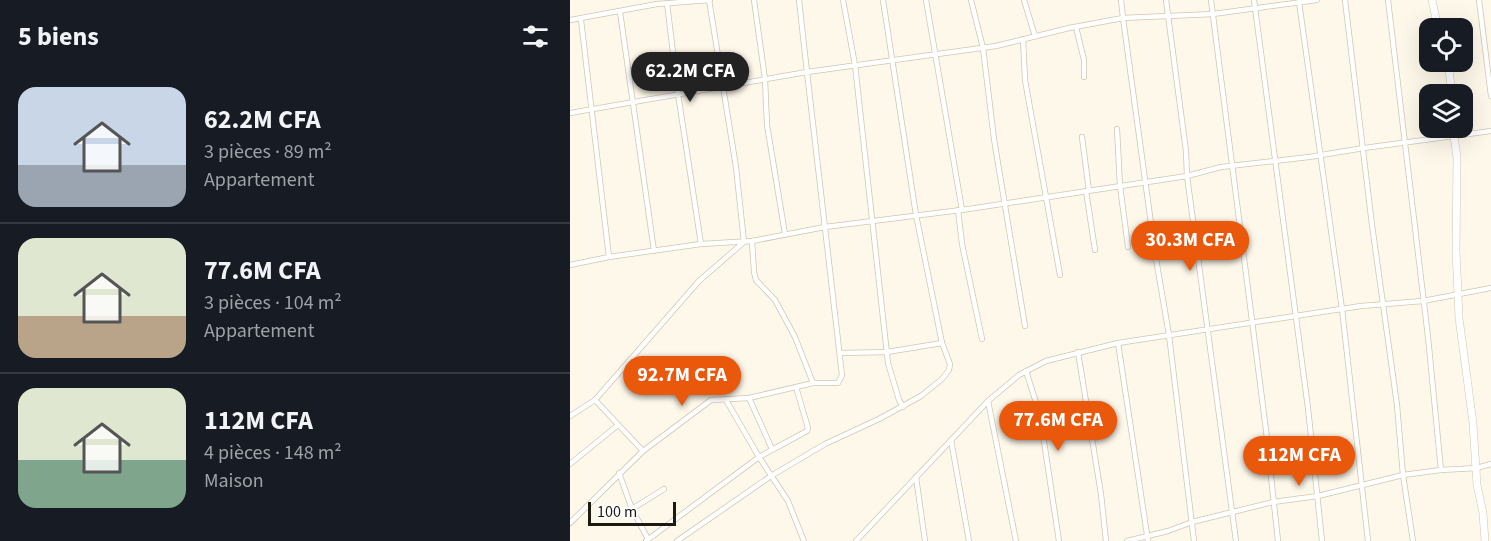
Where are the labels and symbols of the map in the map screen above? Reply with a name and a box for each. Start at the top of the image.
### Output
pin: 62.2M CFA [621,52,759,103]
pin: 30.3M CFA [1121,221,1259,272]
pin: 92.7M CFA [613,356,751,407]
pin: 77.6M CFA [989,401,1127,452]
pin: 112M CFA [1237,436,1361,487]
scale bar [588,499,676,526]

